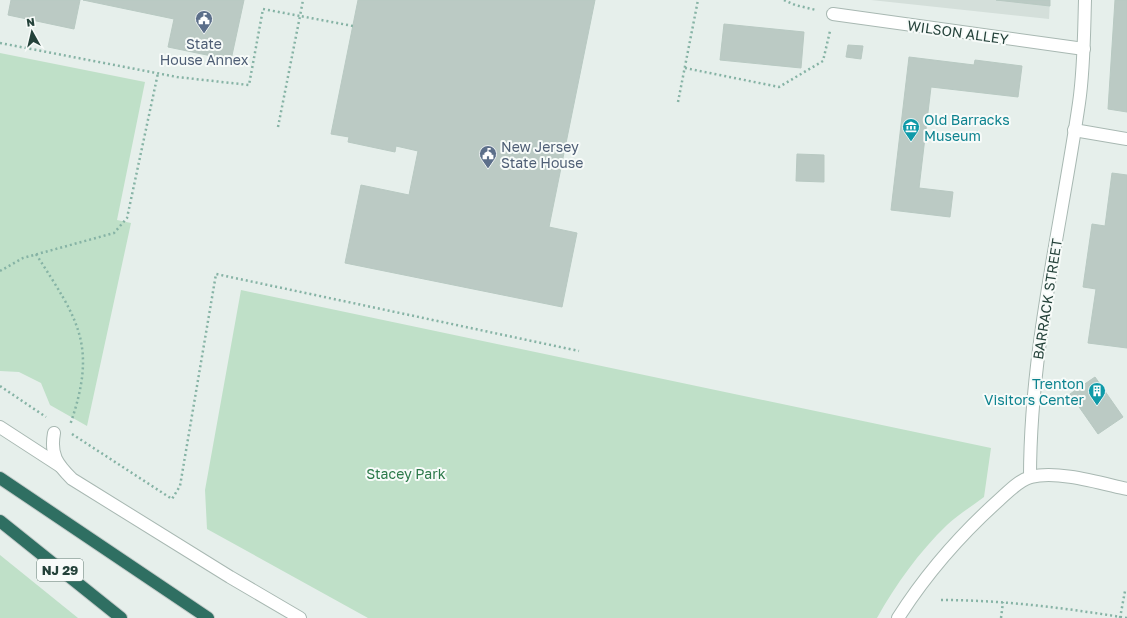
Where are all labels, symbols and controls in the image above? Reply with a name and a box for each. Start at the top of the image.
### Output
public building icon: State House Annex [194,9,214,34]
north arrow [12,12,52,52]
text: N [25,15,36,29]
street label: WILSON ALLEY [906,16,1010,48]
place label: State House Annex [160,35,249,68]
place label: Old Barracks Museum [924,111,1010,144]
museum icon: Old Barracks Museum [901,117,921,142]
place label: New Jersey State House [501,138,583,171]
public building icon: New Jersey State House [478,144,498,169]
street label: BARRACK STREET [1029,237,1065,361]
place label: Trenton Visitors Center [984,375,1085,408]
building icon: Trenton Visitors Center [1087,381,1107,406]
park label: Stacey Park [366,465,446,482]
road number: NJ 29 [37,559,83,581]

